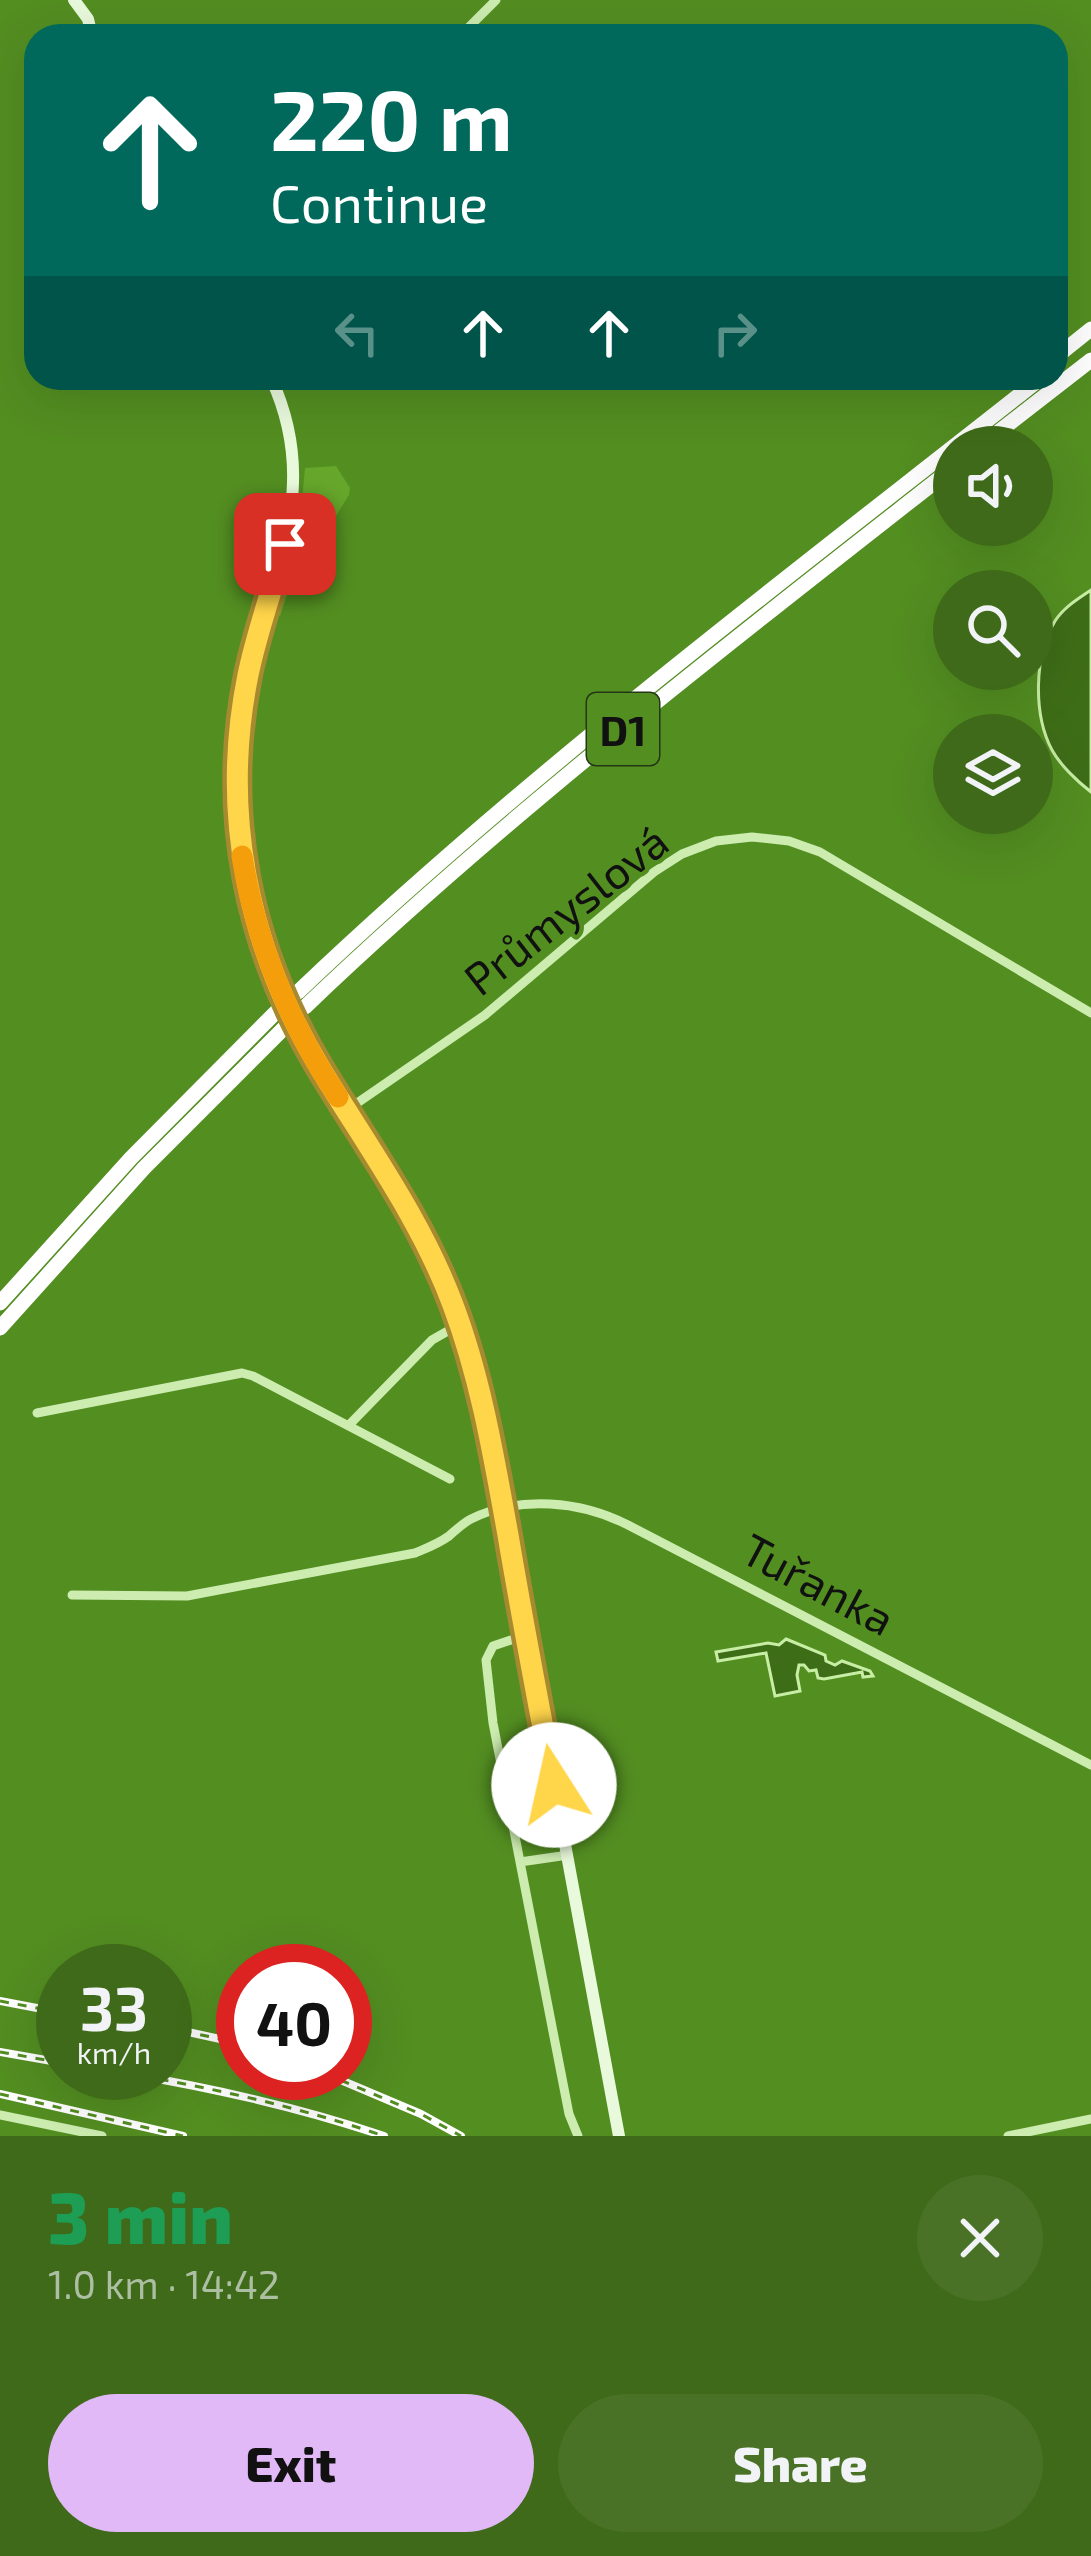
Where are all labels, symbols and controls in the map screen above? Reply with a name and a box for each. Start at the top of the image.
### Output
text: 220 m [270,67,513,168]
icon: ahead [72,72,228,228]
text: Continue [270,169,488,234]
icon: left [324,300,390,366]
icon: ahead [450,300,516,366]
icon: ahead [576,300,642,366]
icon: right [702,300,768,366]
map controls [933,426,1053,834]
button: sound [933,426,1053,546]
pin [234,493,336,595]
icon: arrive [252,511,318,577]
button: search [933,570,1053,690]
road number: D1 [587,693,659,765]
button: layers [933,714,1053,834]
street label: Průmyslová [453,813,677,1005]
street label: Tuřanka [734,1521,904,1645]
position arrow [491,1722,617,1848]
speed limit sign: 40 [216,1944,372,2100]
text: 33 [80,1971,148,2043]
text: km/h [77,2034,151,2070]
text: 3 min [48,2172,233,2258]
button: close [917,2175,1043,2301]
text: 1.0 km · 14:42 [48,2260,280,2307]
button: Exit [48,2394,534,2532]
button: Share [558,2394,1043,2532]

